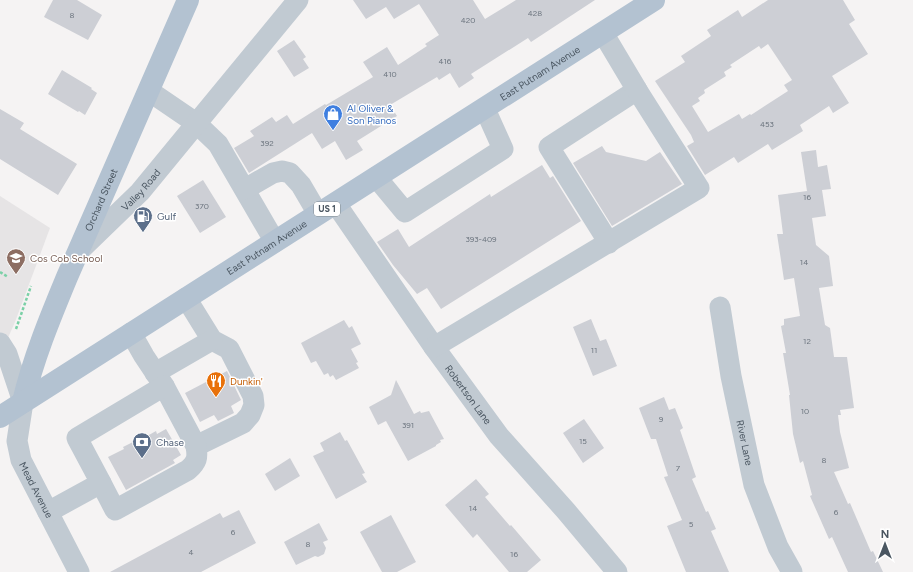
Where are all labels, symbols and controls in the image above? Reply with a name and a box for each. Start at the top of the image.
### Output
house number: 428 [528,8,542,18]
house number: 8 [70,10,75,20]
house number: 420 [461,15,475,25]
street label: East Putnam Avenue [497,43,583,104]
house number: 416 [439,56,452,66]
house number: 410 [383,69,397,79]
place label: Al Oliver & Son Pianos [347,102,397,127]
shop icon: Al Oliver & Son Pianos [322,103,344,131]
house number: 453 [760,119,774,129]
house number: 392 [260,138,274,148]
street label: Orchard Street [82,166,121,233]
street label: Valley Road [119,166,163,214]
house number: 16 [803,192,811,202]
house number: 370 [195,201,209,211]
road number: US 1 [314,202,340,216]
fuel station icon: Gulf [132,205,154,233]
place label: Gulf [157,210,176,223]
street label: East Putnam Avenue [224,217,310,278]
house number: 393-409 [465,234,497,244]
school or university icon: Cos Cob School [5,247,27,275]
place label: Cos Cob School [30,252,102,265]
house number: 14 [800,257,808,267]
house number: 12 [803,336,811,346]
house number: 11 [591,345,597,355]
street label: Robertson Lane [442,362,495,427]
restaurant icon: Dunkin' [205,370,227,398]
place label: Dunkin' [230,375,263,388]
house number: 10 [801,406,809,416]
house number: 9 [659,414,664,424]
street label: River Lane [733,419,756,467]
house number: 391 [402,420,414,430]
bank icon: Chase [131,431,153,459]
place label: Chase [156,436,185,449]
house number: 15 [579,436,587,446]
house number: 8 [822,455,827,465]
street label: Mead Avenue [16,460,56,521]
house number: 7 [676,463,681,473]
house number: 14 [469,503,477,513]
house number: 6 [834,507,839,517]
house number: 5 [689,519,694,529]
north arrow [865,524,905,564]
house number: 6 [231,527,236,537]
text: N [881,528,889,541]
house number: 8 [306,539,311,549]
house number: 4 [189,547,194,557]
house number: 16 [510,549,518,559]

